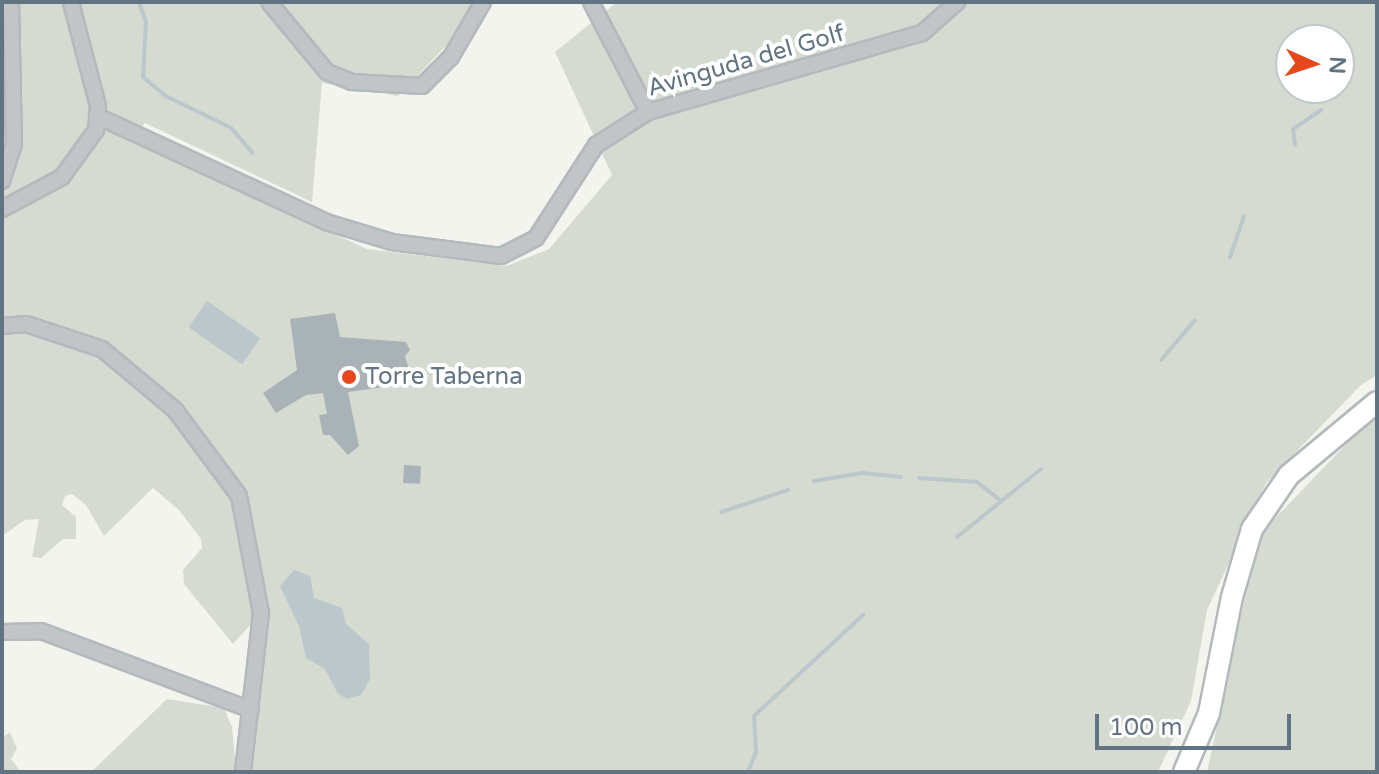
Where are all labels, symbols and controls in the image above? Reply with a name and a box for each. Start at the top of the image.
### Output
street label: Avinguda del Golf [644,19,848,103]
north arrow [1275,24,1355,104]
text: N [1324,56,1350,75]
place label: Torre Taberna [365,363,523,391]
marker: Torre Taberna [340,368,358,386]
scale bar [1099,698,1295,748]
text: 100 m [1109,713,1183,742]

